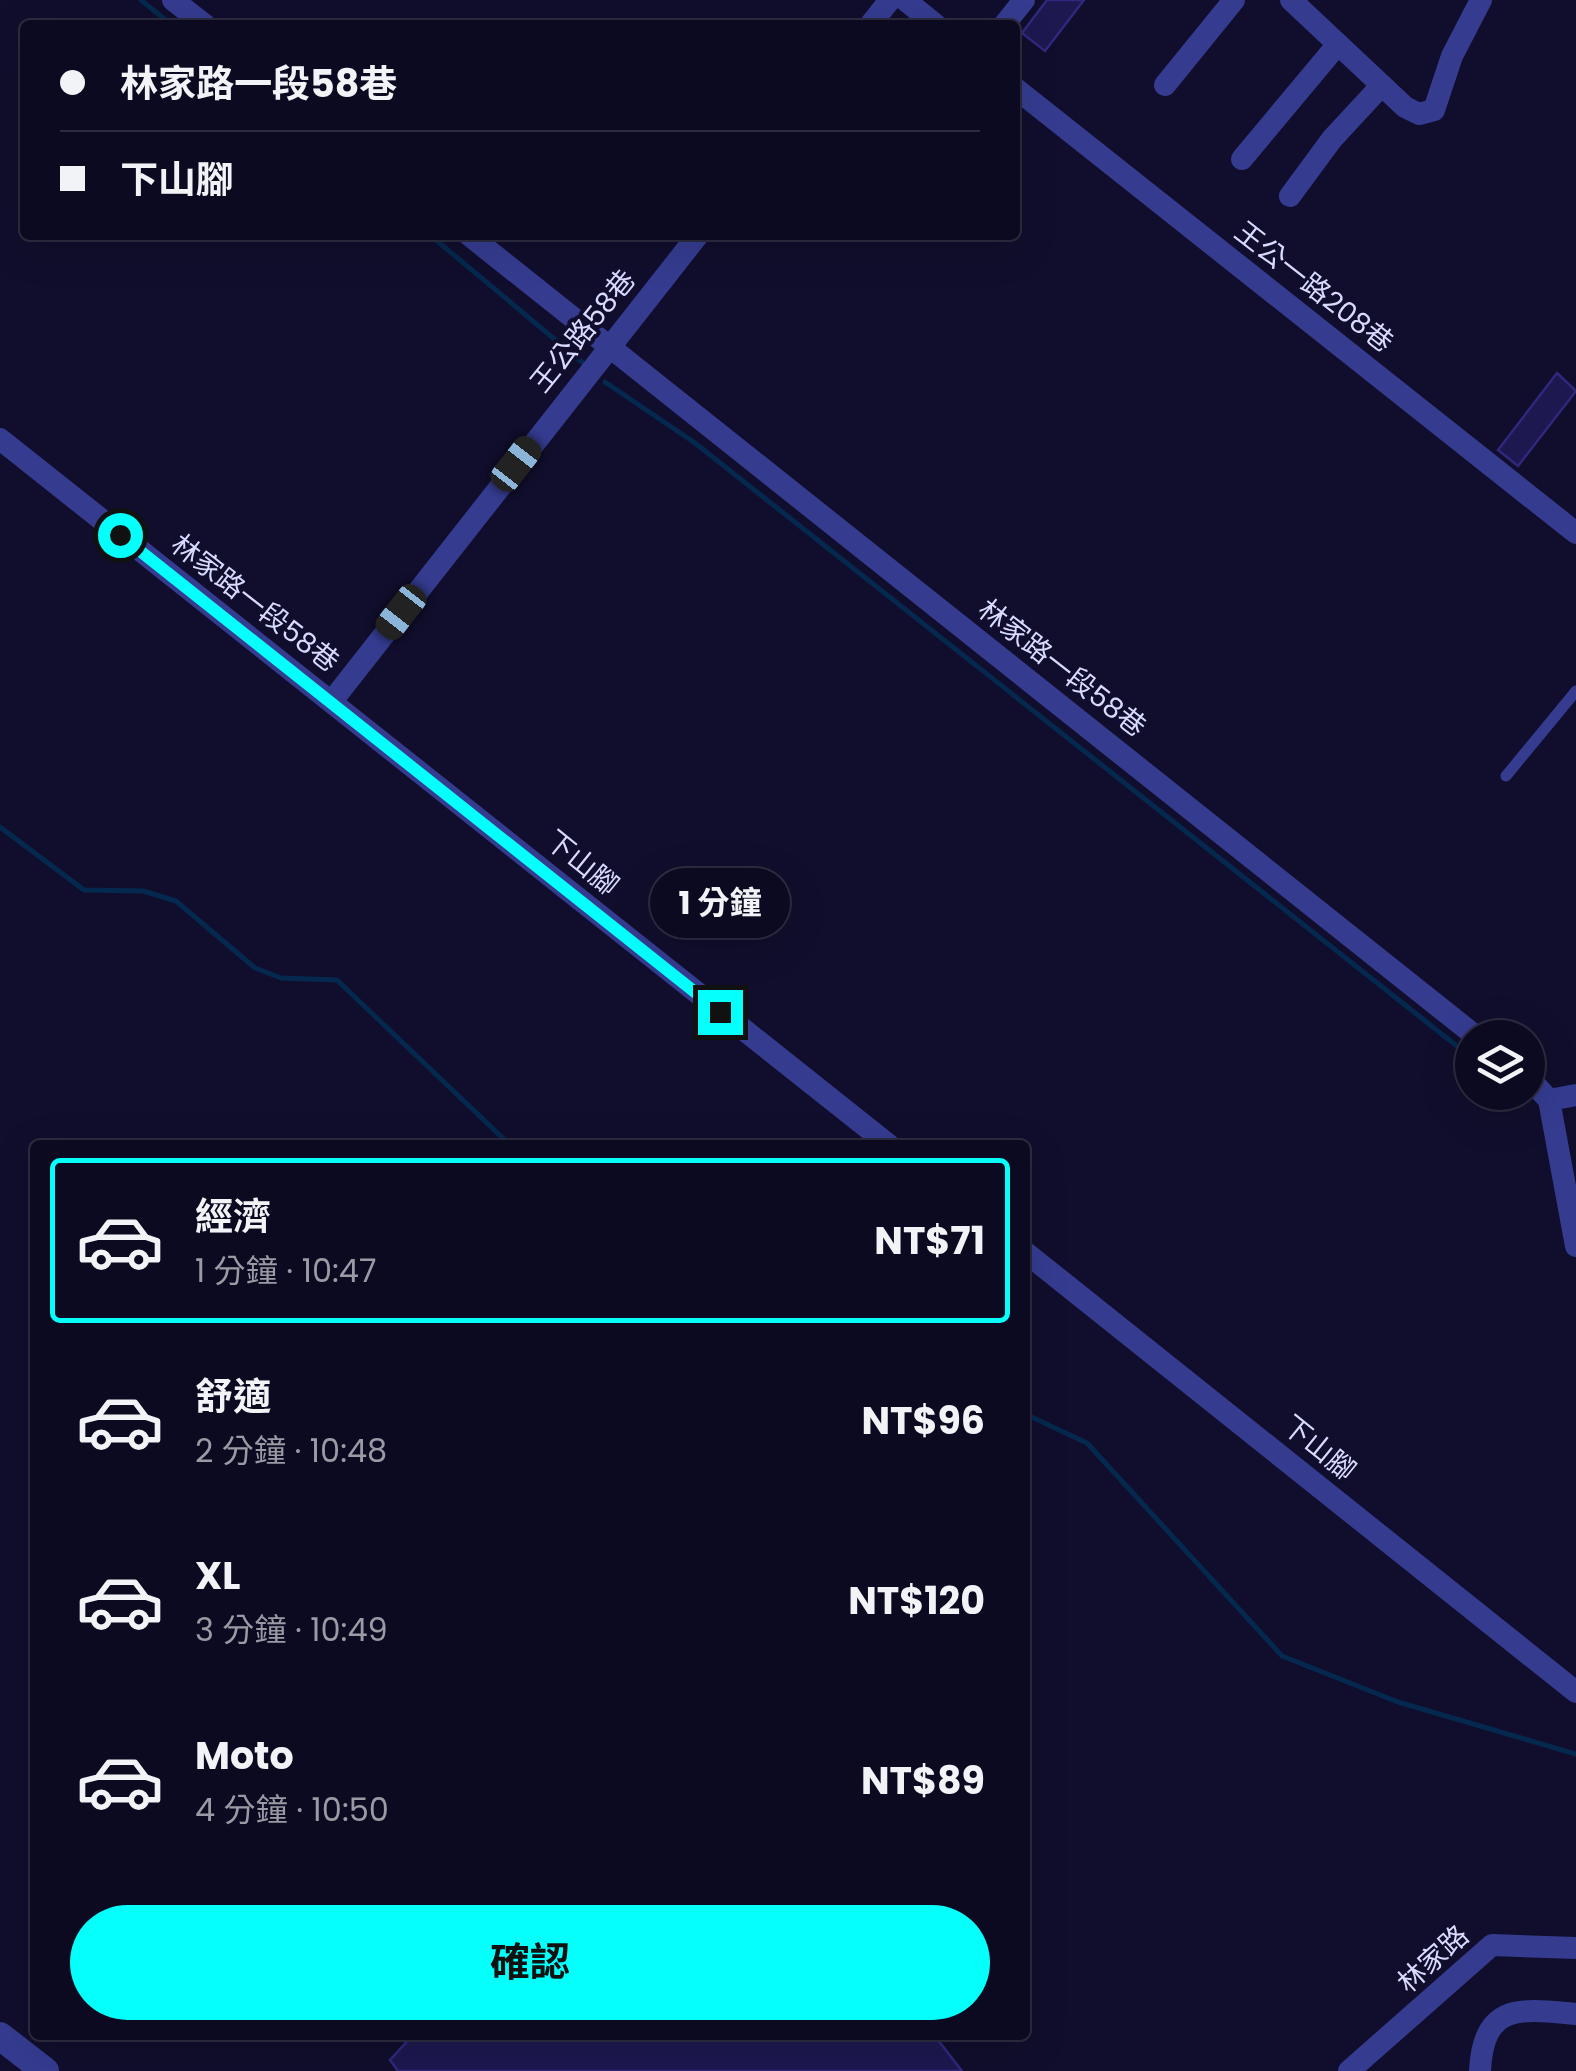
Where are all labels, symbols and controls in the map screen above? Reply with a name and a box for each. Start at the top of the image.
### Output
text: 林家路一段58巷 [120,57,397,110]
text: 下山腳 [120,153,234,206]
street label: 王公一路208巷 [1227,213,1401,361]
street label: 王公路58巷 [522,262,644,400]
car [486,431,546,497]
route start [98,513,143,558]
street label: 林家路一段58巷 [163,525,347,681]
car [371,579,431,645]
street label: 林家路一段58巷 [970,590,1154,746]
street label: 下山腳 [537,821,627,905]
callout: 1 分鐘 [650,867,790,937]
text: 1 分鐘 [679,880,761,925]
route end [698,990,743,1035]
map controls [1455,1020,1545,1110]
button: layers [1455,1020,1545,1110]
text: 經濟 [195,1190,271,1243]
icon: car [75,1196,165,1286]
text: NT$71 [874,1214,985,1267]
text: 1 分鐘 · 10:47 [195,1248,376,1293]
text: 舒適 [195,1370,271,1423]
icon: car [75,1376,165,1466]
text: NT$96 [861,1394,985,1447]
street label: 下山腳 [1274,1406,1364,1490]
text: 2 分鐘 · 10:48 [195,1428,387,1473]
text: XL [195,1549,240,1602]
icon: car [75,1556,165,1646]
text: NT$120 [848,1574,985,1627]
text: 3 分鐘 · 10:49 [195,1607,388,1652]
text: Moto [195,1729,294,1782]
icon: car [75,1736,165,1826]
text: NT$89 [861,1754,985,1807]
text: 4 分鐘 · 10:50 [195,1787,389,1832]
button: 確認 [70,1905,990,2020]
street label: 林家路 [1389,1916,1477,2002]

